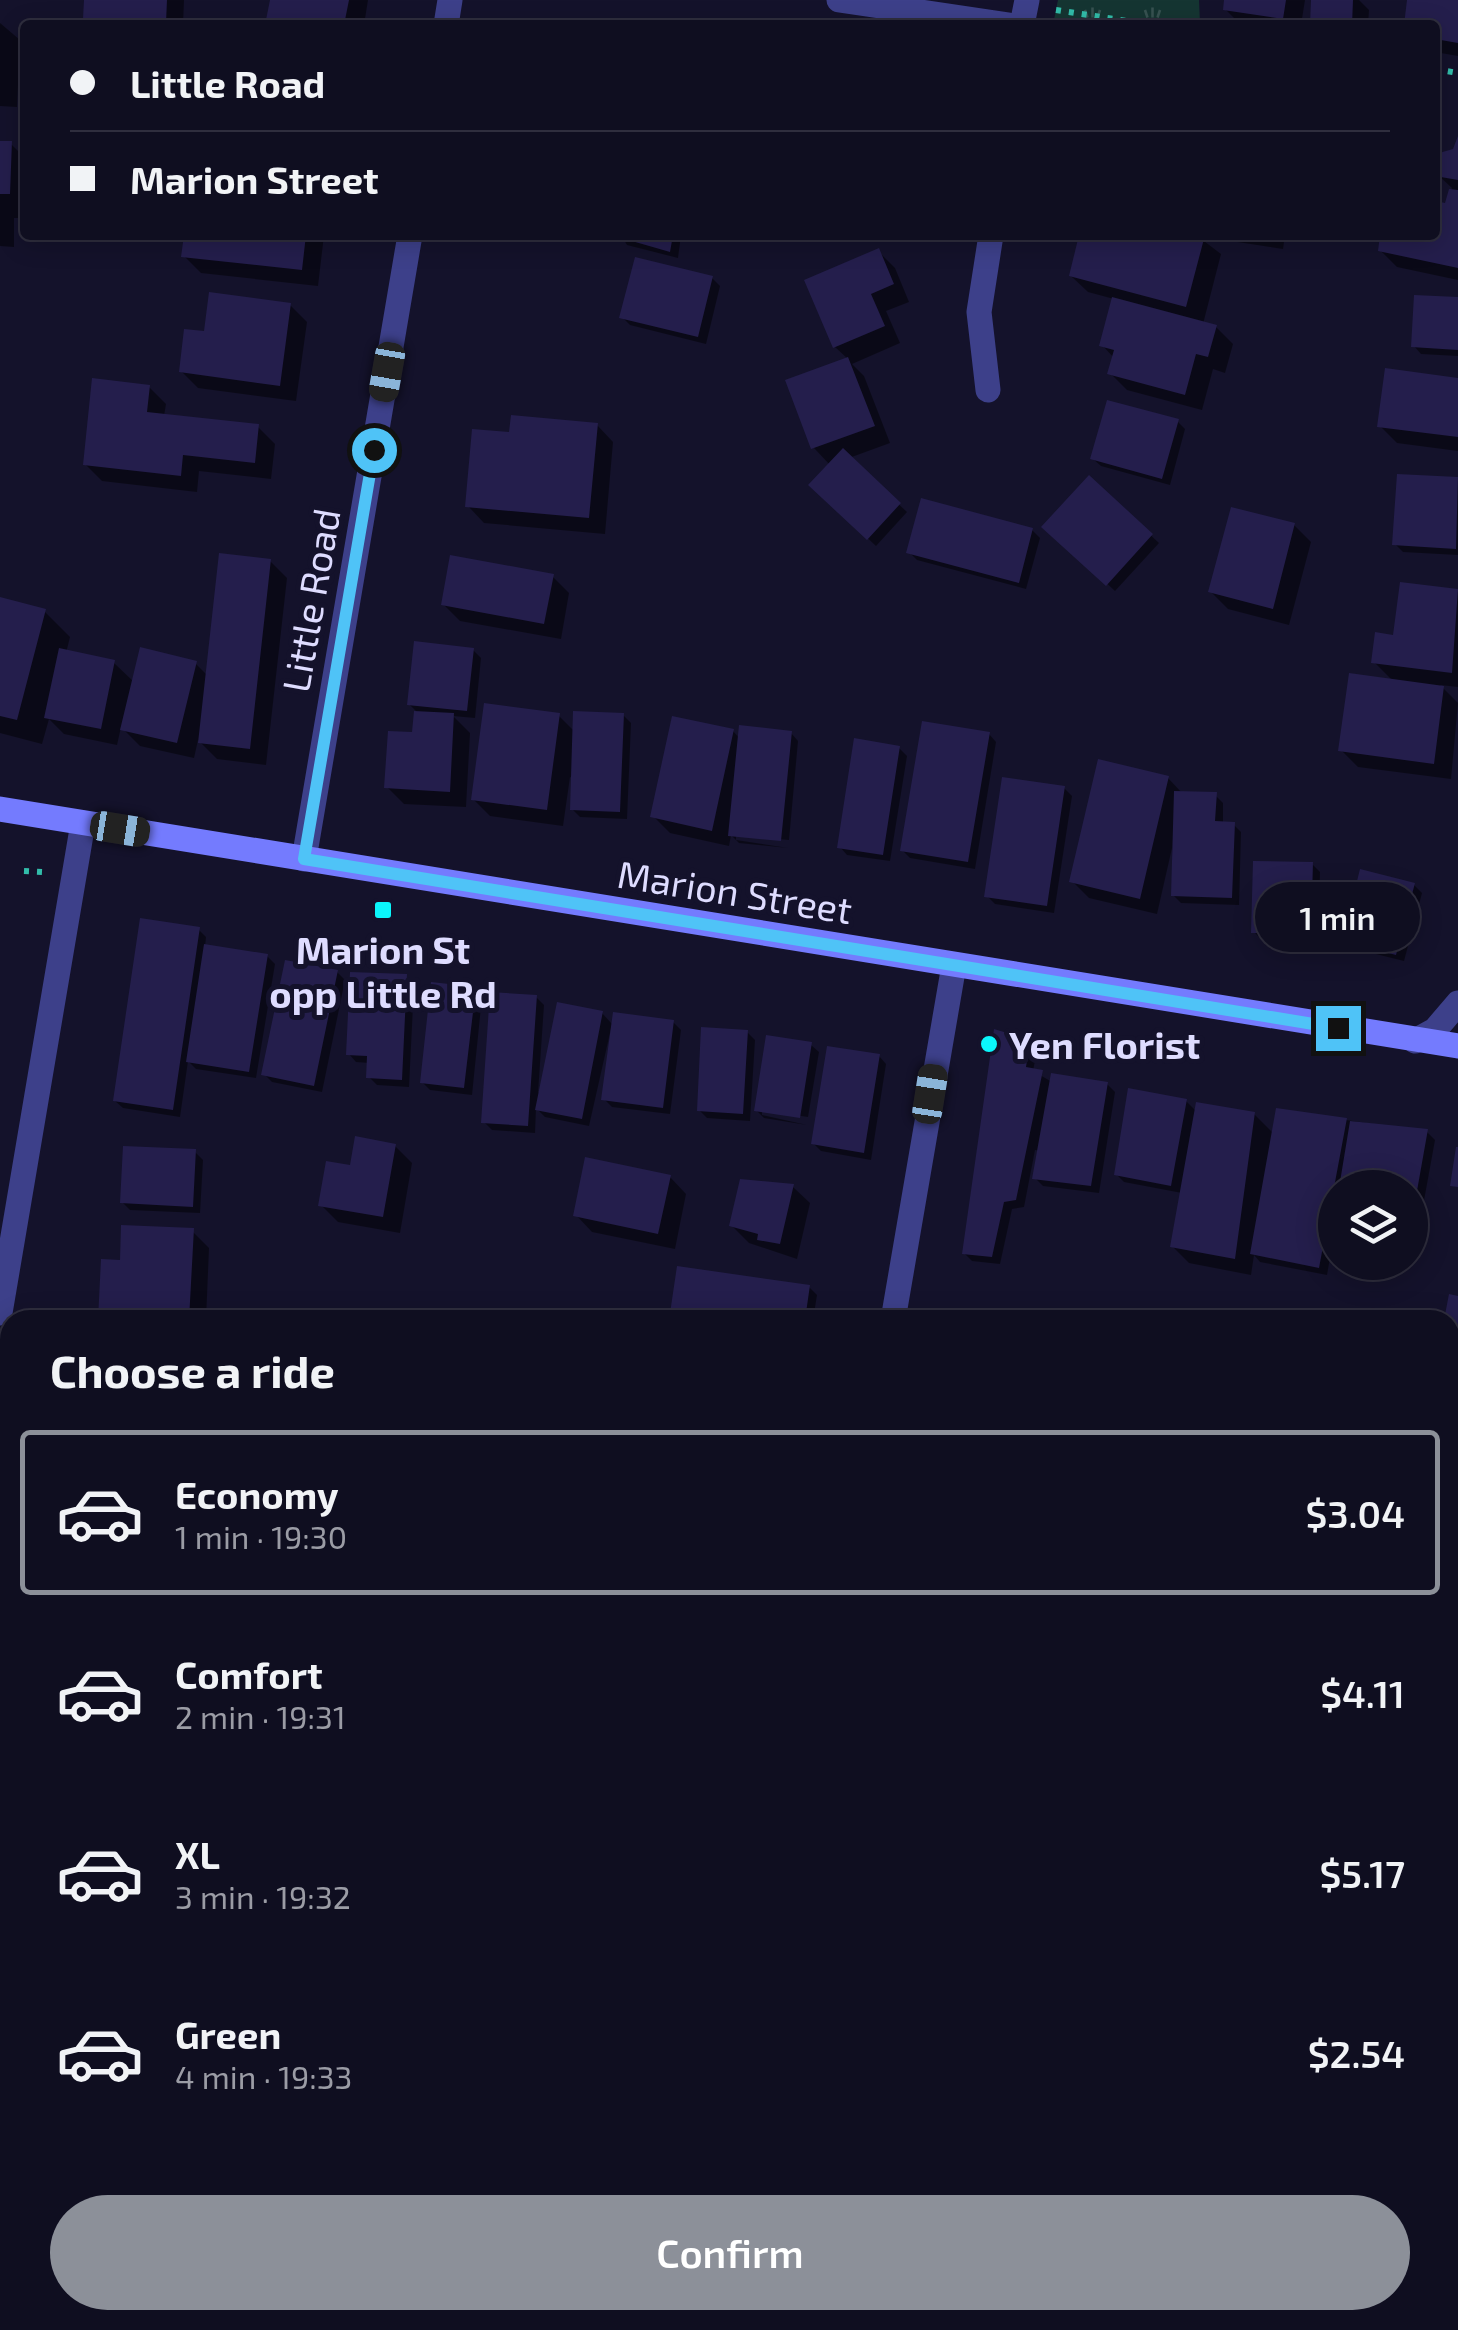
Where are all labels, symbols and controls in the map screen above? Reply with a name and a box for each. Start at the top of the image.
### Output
text: Little Road [130,60,325,106]
text: Marion Street [130,156,379,202]
car [367,340,407,404]
route start [352,428,397,473]
street label: Little Road [271,505,349,695]
car [88,809,152,849]
street label: Marion Street [615,850,855,932]
callout: 1 min [1256,883,1420,953]
text: 1 min [1300,898,1375,936]
marker: Marion St opp Little Rd [372,899,394,921]
place label: Marion St opp Little Rd [269,926,497,1016]
route end [1316,1006,1361,1051]
place label: Yen Florist [1009,1021,1200,1067]
marker: Yen Florist [978,1033,1000,1055]
car [910,1062,950,1126]
map controls [1318,1170,1428,1280]
button: layers [1318,1170,1428,1280]
text: Choose a ride [50,1343,335,1397]
icon: car [55,1468,145,1558]
text: Economy [175,1471,339,1517]
text: $3.04 [1305,1490,1405,1536]
text: 1 min · 19:30 [175,1517,347,1555]
icon: car [55,1648,145,1738]
text: Comfort [175,1651,323,1697]
text: $4.11 [1320,1670,1405,1716]
text: 2 min · 19:31 [175,1697,346,1735]
icon: car [55,1828,145,1918]
text: XL [175,1831,220,1877]
text: $5.17 [1319,1850,1405,1896]
text: 3 min · 19:32 [175,1877,351,1915]
icon: car [55,2008,145,2098]
text: Green [175,2011,281,2057]
text: $2.54 [1308,2030,1405,2076]
text: 4 min · 19:33 [175,2057,352,2095]
button: Confirm [50,2195,1410,2310]

